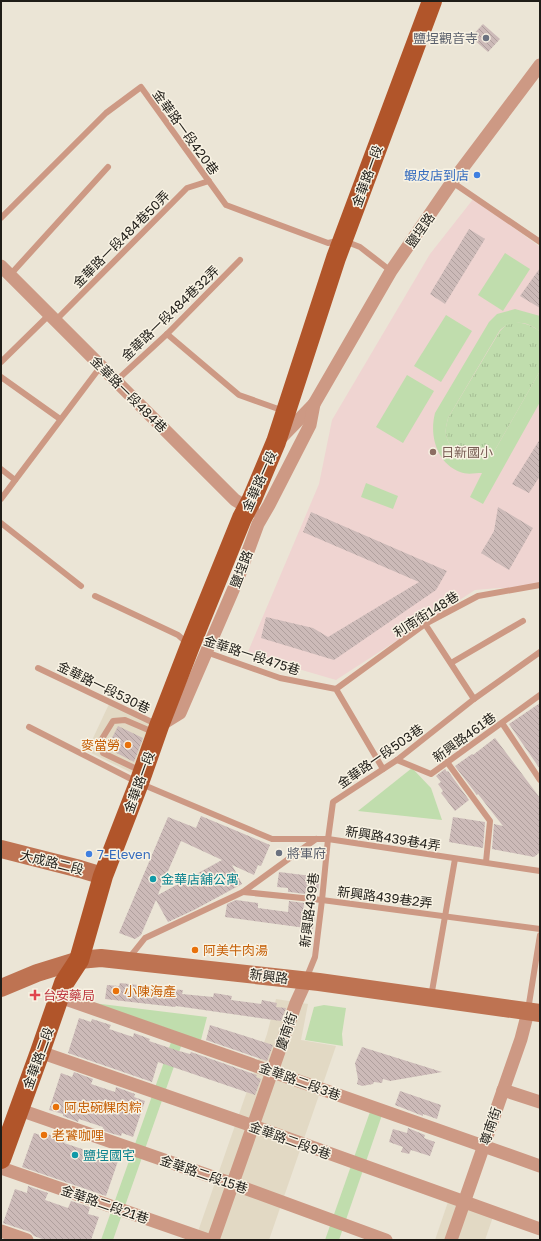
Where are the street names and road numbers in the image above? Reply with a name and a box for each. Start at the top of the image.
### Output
street label: 金華路一段420巷 [150,86,222,178]
street label: 金華路一段 [348,143,386,209]
street label: 金華路一段484巷50弄 [69,187,173,291]
street label: 鹽埕路 [402,209,438,251]
street label: 金華路一段484巷32弄 [118,262,222,364]
street label: 金華路一段484巷 [87,352,171,436]
street label: 金華路一段 [238,448,280,514]
street label: 鹽埕路 [227,548,255,590]
street label: 利南街148巷 [390,588,462,640]
street label: 金華路一段475巷 [202,632,302,678]
street label: 金華路一段530巷 [55,658,153,716]
street label: 新興路461巷 [429,709,499,765]
street label: 金華路一段503巷 [334,720,426,792]
street label: 金華路一段 [120,749,158,815]
street label: 新興路439巷4弄 [344,823,442,853]
street label: 大成路二段 [19,846,85,878]
street label: 新興路439巷 [296,872,322,948]
street label: 新興路439巷2弄 [336,883,434,911]
street label: 新興路 [249,966,289,986]
street label: 慶南街 [272,1010,300,1052]
street label: 金華路二段 [19,1025,57,1091]
street label: 金華路二段3巷 [257,1059,343,1103]
street label: 尊南街 [476,1105,504,1147]
street label: 金華路二段9巷 [247,1118,333,1162]
street label: 金華路二段15巷 [158,1151,250,1197]
street label: 金華路二段21巷 [59,1181,151,1227]

